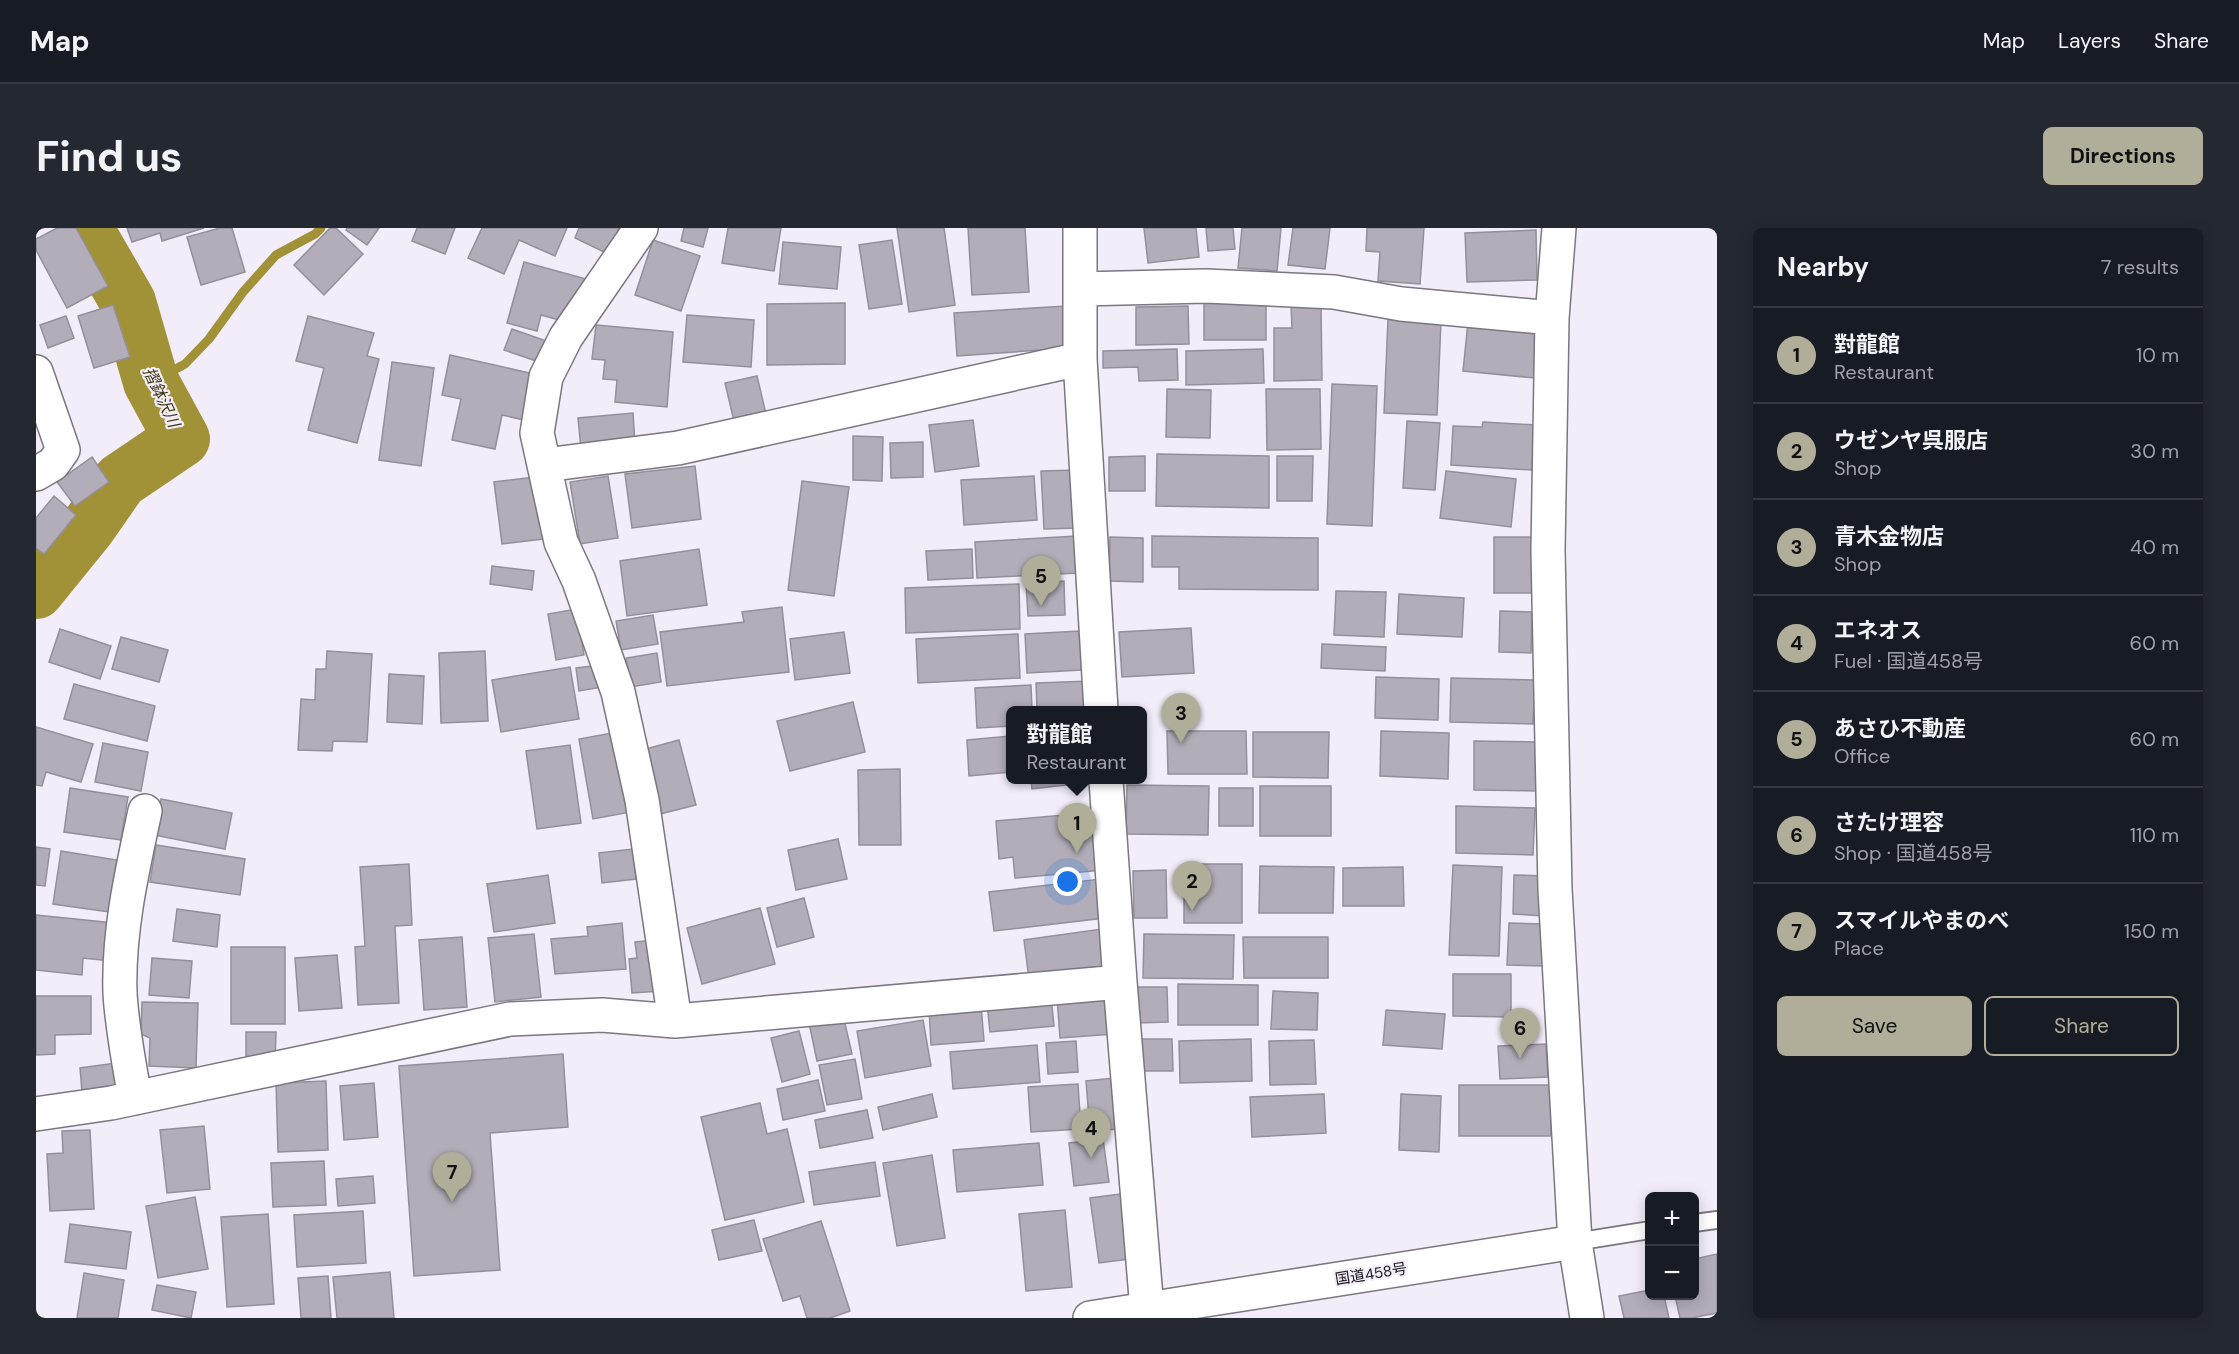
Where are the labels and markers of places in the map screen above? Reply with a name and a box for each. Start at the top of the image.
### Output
pin: 5 [1022,556,1060,606]
pin: 3 [1162,694,1200,743]
pin: 1 [1058,804,1096,853]
pin: 2 [1172,862,1212,911]
pin: 6 [1500,1008,1540,1058]
pin: 4 [1072,1108,1110,1158]
pin: 7 [432,1152,472,1202]

